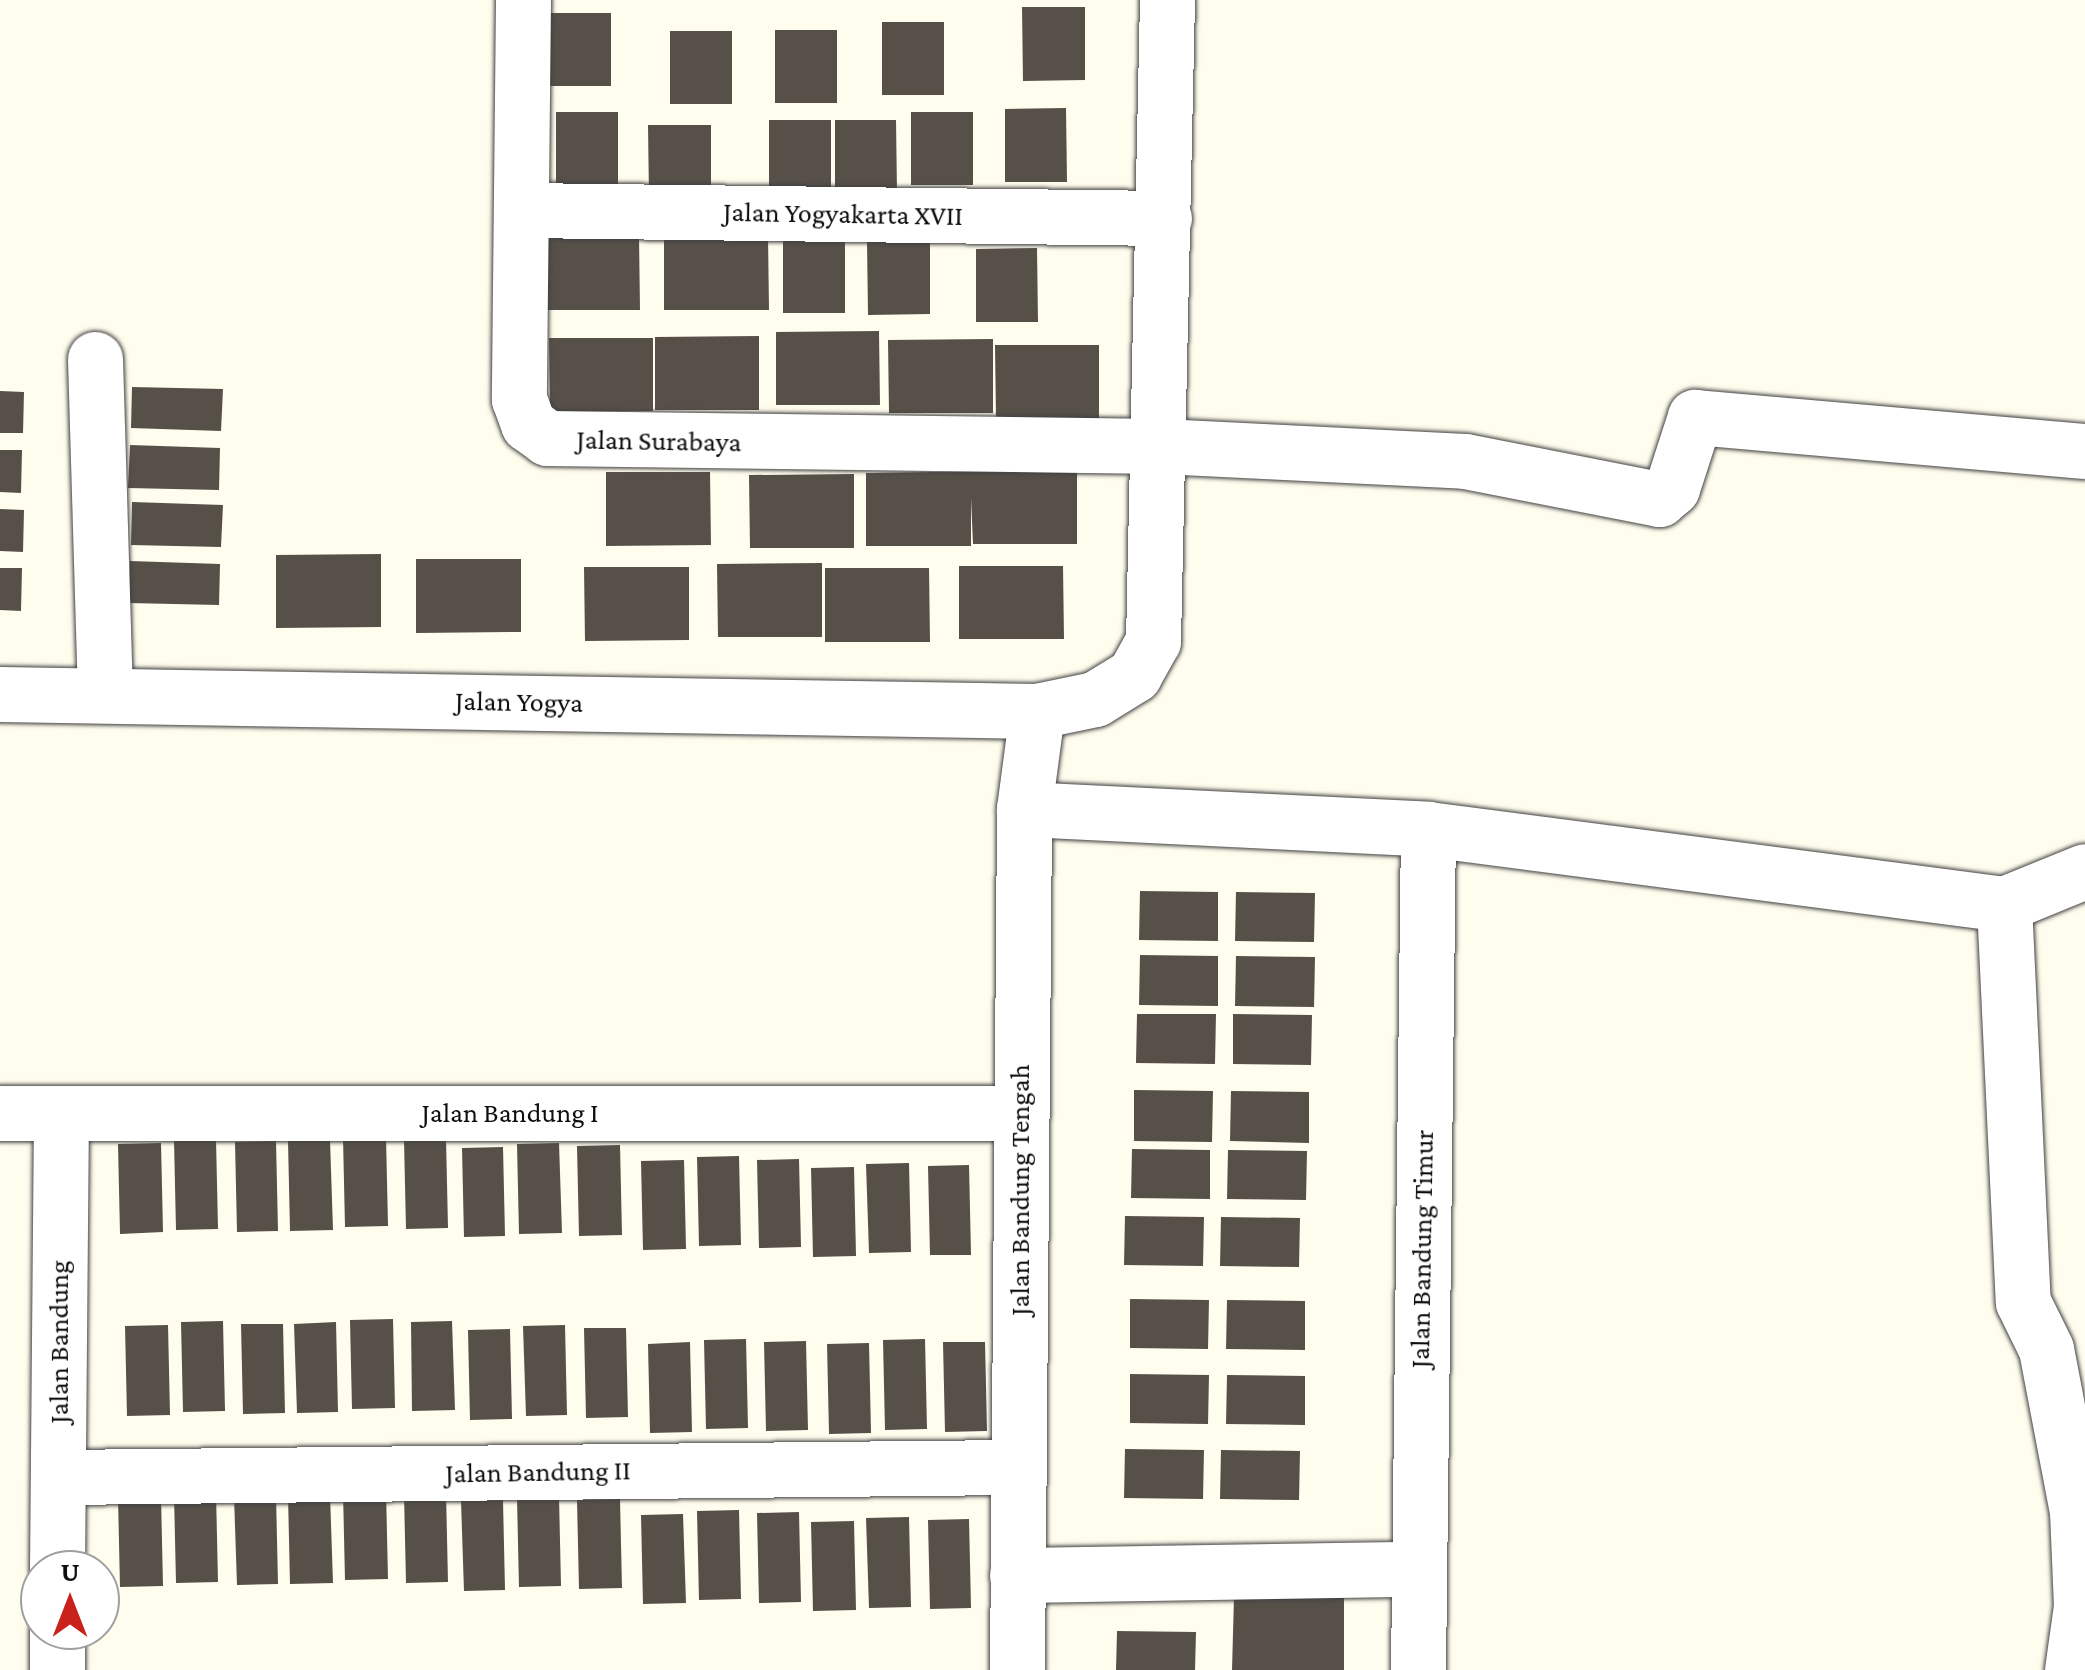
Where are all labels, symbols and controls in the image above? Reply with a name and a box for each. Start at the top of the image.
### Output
street label: Jalan Yogyakarta XVII [723,195,963,233]
street label: Jalan Surabaya [576,423,742,459]
street label: Jalan Yogya [455,684,583,720]
street label: Jalan Bandung Tengah [1003,1064,1037,1316]
street label: Jalan Bandung I [421,1096,599,1130]
street label: Jalan Bandung Timur [1403,1130,1441,1368]
street label: Jalan Bandung [42,1260,76,1424]
street label: Jalan Bandung II [445,1454,631,1490]
north arrow [20,1550,120,1650]
text: U [60,1556,80,1587]

